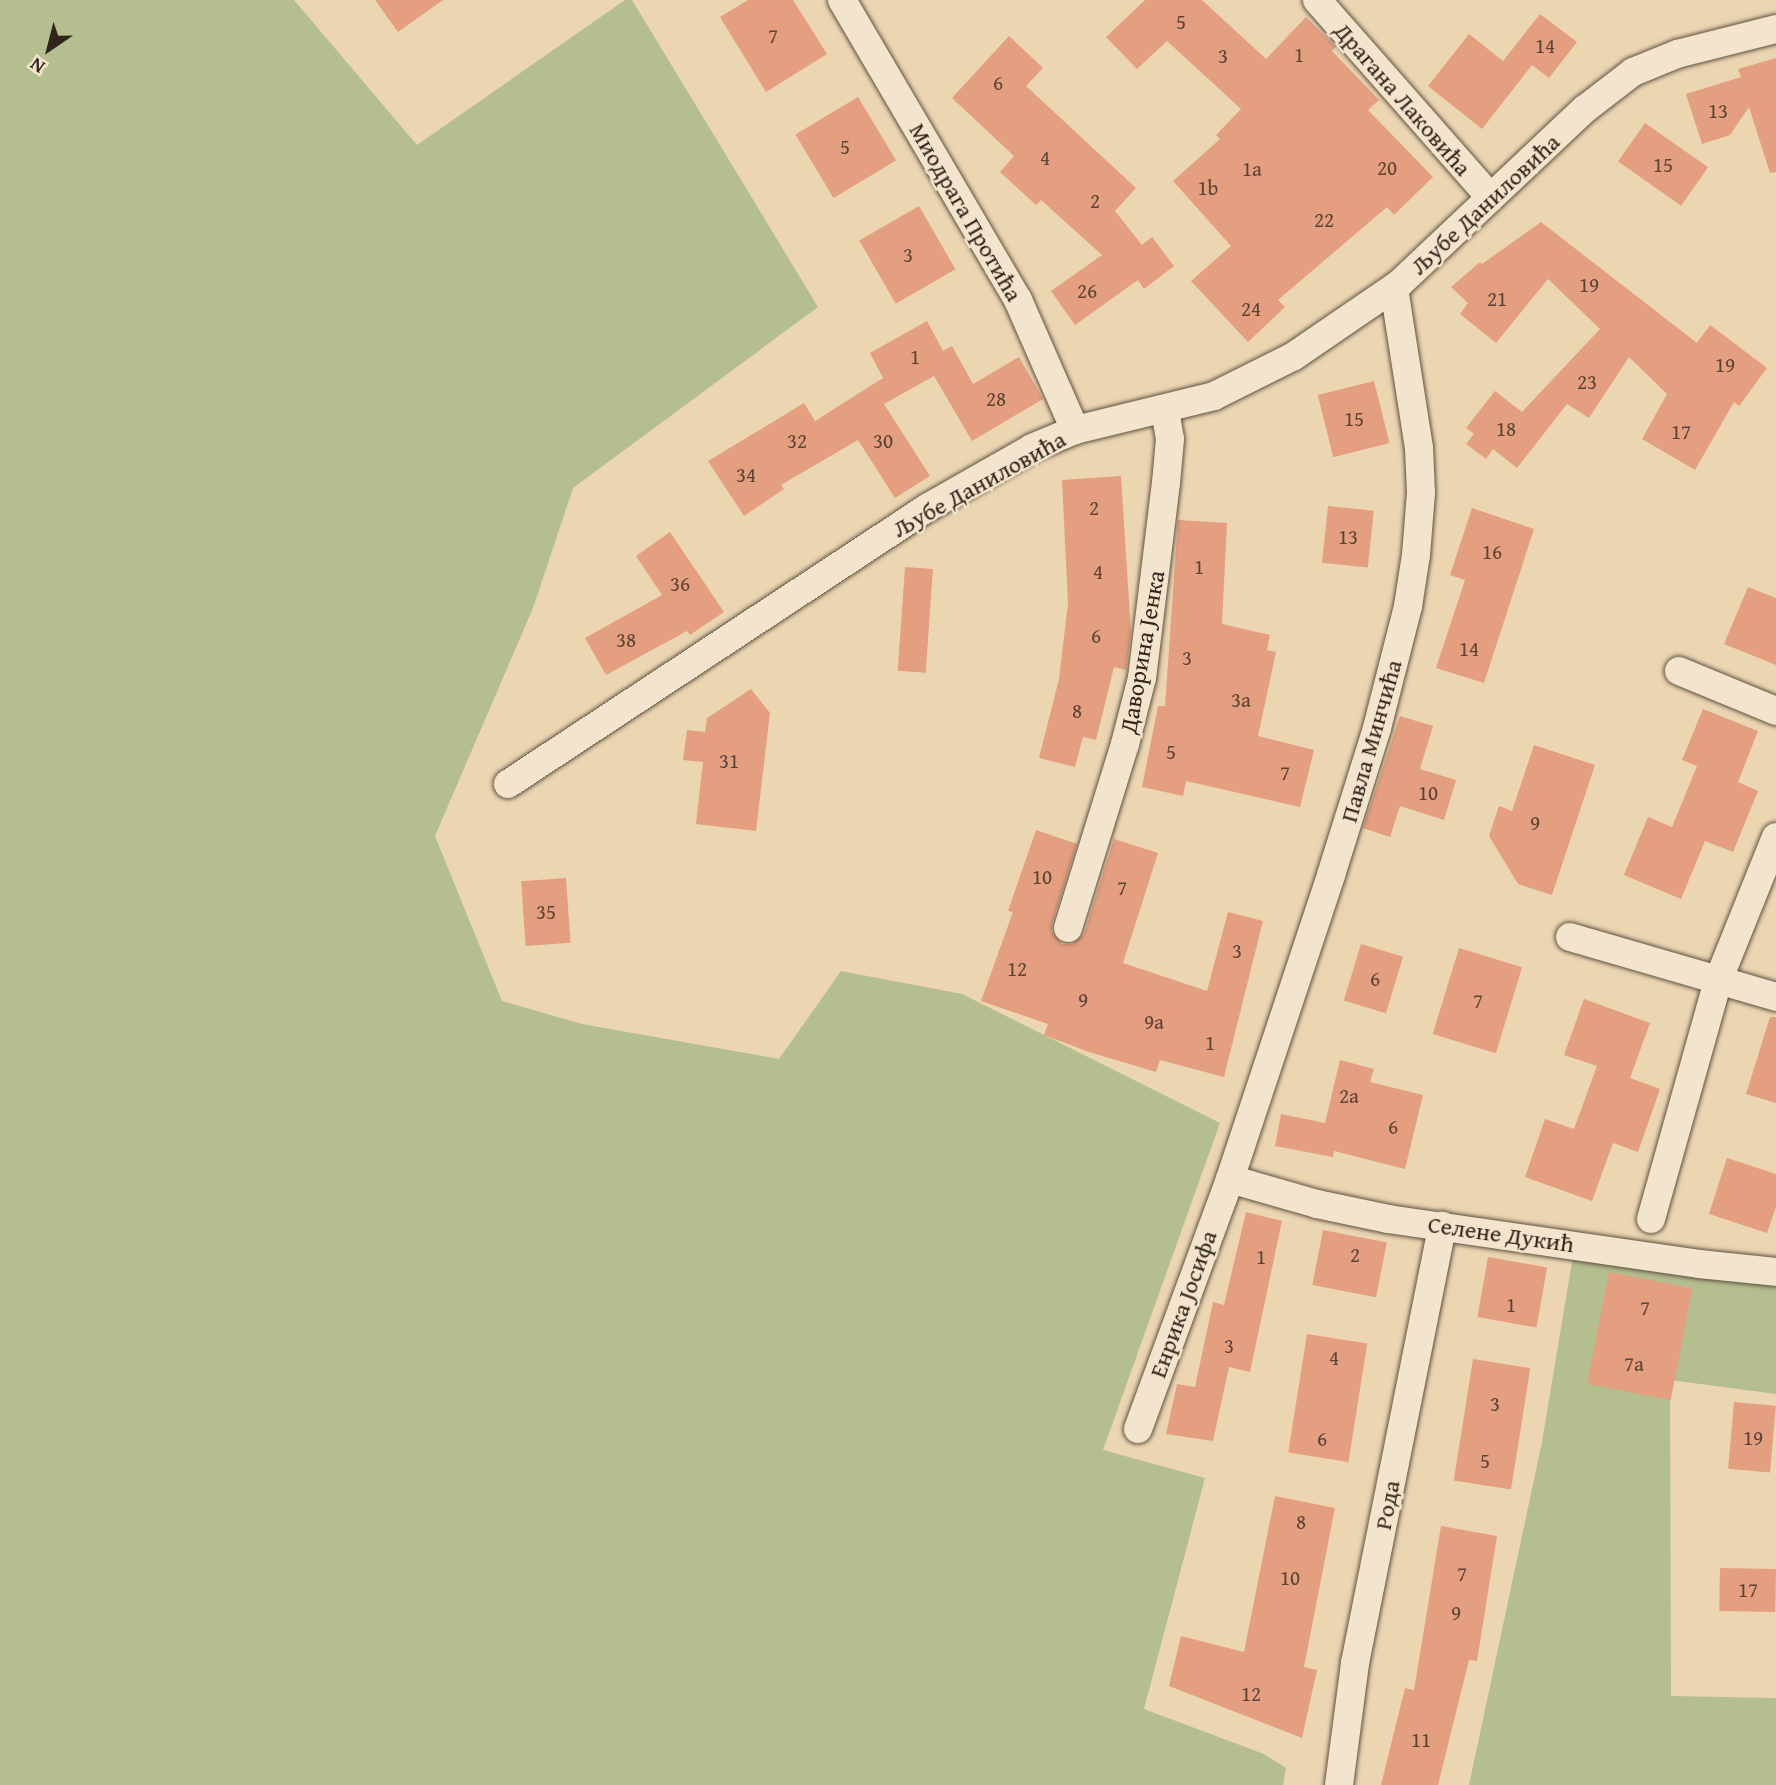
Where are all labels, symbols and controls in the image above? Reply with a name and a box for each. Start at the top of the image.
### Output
house number: 5 [1176,9,1186,35]
north arrow [14,14,84,84]
street label: Драгана Лаковића [1328,16,1478,182]
house number: 7 [768,23,778,49]
house number: 14 [1535,33,1555,59]
house number: 1 [1294,42,1304,68]
house number: 3 [1218,43,1228,69]
text: N [24,51,50,81]
house number: 6 [993,70,1003,96]
house number: 13 [1708,98,1728,124]
street label: Миодрага Протића [903,118,1029,306]
street label: Љубе Даниловића [1404,127,1566,281]
house number: 5 [840,134,850,160]
house number: 4 [1040,145,1050,171]
house number: 15 [1653,152,1673,178]
house number: 20 [1377,155,1397,181]
house number: 1a [1242,156,1262,182]
house number: 1b [1198,175,1218,201]
house number: 2 [1090,188,1100,214]
house number: 22 [1314,207,1334,233]
house number: 3 [903,242,913,268]
house number: 19 [1579,272,1599,298]
house number: 26 [1077,278,1097,304]
house number: 21 [1487,286,1507,312]
house number: 24 [1241,296,1261,322]
house number: 1 [910,344,920,370]
house number: 19 [1715,352,1735,378]
house number: 23 [1577,369,1597,395]
house number: 28 [986,386,1006,412]
house number: 15 [1344,406,1364,432]
house number: 18 [1496,416,1516,442]
house number: 17 [1671,419,1691,445]
street label: Љубе Даниловића [887,425,1071,543]
house number: 32 [787,428,807,454]
house number: 30 [873,428,893,454]
house number: 34 [736,462,756,488]
house number: 2 [1089,495,1099,521]
house number: 13 [1338,524,1358,550]
house number: 16 [1482,539,1502,565]
house number: 1 [1194,554,1204,580]
house number: 4 [1093,559,1103,585]
street label: Даворина Јенка [1113,568,1171,736]
house number: 36 [670,571,690,597]
house number: 6 [1091,623,1101,649]
house number: 38 [616,627,636,653]
house number: 14 [1459,636,1479,662]
house number: 3 [1182,645,1192,671]
street label: Павла Минчића [1334,656,1408,826]
house number: 3a [1231,687,1251,713]
house number: 8 [1072,698,1082,724]
house number: 5 [1166,739,1176,765]
house number: 31 [719,748,739,774]
house number: 7 [1280,760,1290,786]
house number: 10 [1418,780,1438,806]
house number: 9 [1530,810,1540,836]
house number: 10 [1032,864,1052,890]
house number: 7 [1117,875,1127,901]
house number: 35 [536,899,556,925]
house number: 3 [1232,938,1242,964]
house number: 12 [1007,956,1027,982]
house number: 6 [1370,966,1380,992]
house number: 9 [1078,987,1088,1013]
house number: 7 [1473,988,1483,1014]
house number: 9a [1144,1009,1164,1035]
house number: 1 [1205,1030,1215,1056]
house number: 2a [1339,1083,1359,1109]
house number: 6 [1388,1114,1398,1140]
street label: Селене Дукић [1426,1210,1576,1258]
street label: Енрика Јосифа [1143,1226,1223,1382]
house number: 2 [1350,1242,1360,1268]
house number: 1 [1256,1244,1266,1270]
house number: 1 [1506,1292,1516,1318]
house number: 7 [1640,1295,1650,1321]
house number: 3 [1224,1333,1234,1359]
house number: 4 [1329,1345,1339,1371]
house number: 7a [1624,1351,1644,1377]
house number: 3 [1490,1391,1500,1417]
house number: 19 [1743,1425,1763,1451]
house number: 6 [1317,1426,1327,1452]
house number: 5 [1480,1448,1490,1474]
street label: Рода [1368,1478,1406,1532]
house number: 8 [1296,1509,1306,1535]
house number: 7 [1457,1561,1467,1587]
house number: 10 [1280,1565,1300,1591]
house number: 17 [1738,1577,1758,1603]
house number: 9 [1451,1600,1461,1626]
house number: 12 [1241,1681,1261,1707]
house number: 11 [1411,1727,1431,1753]

